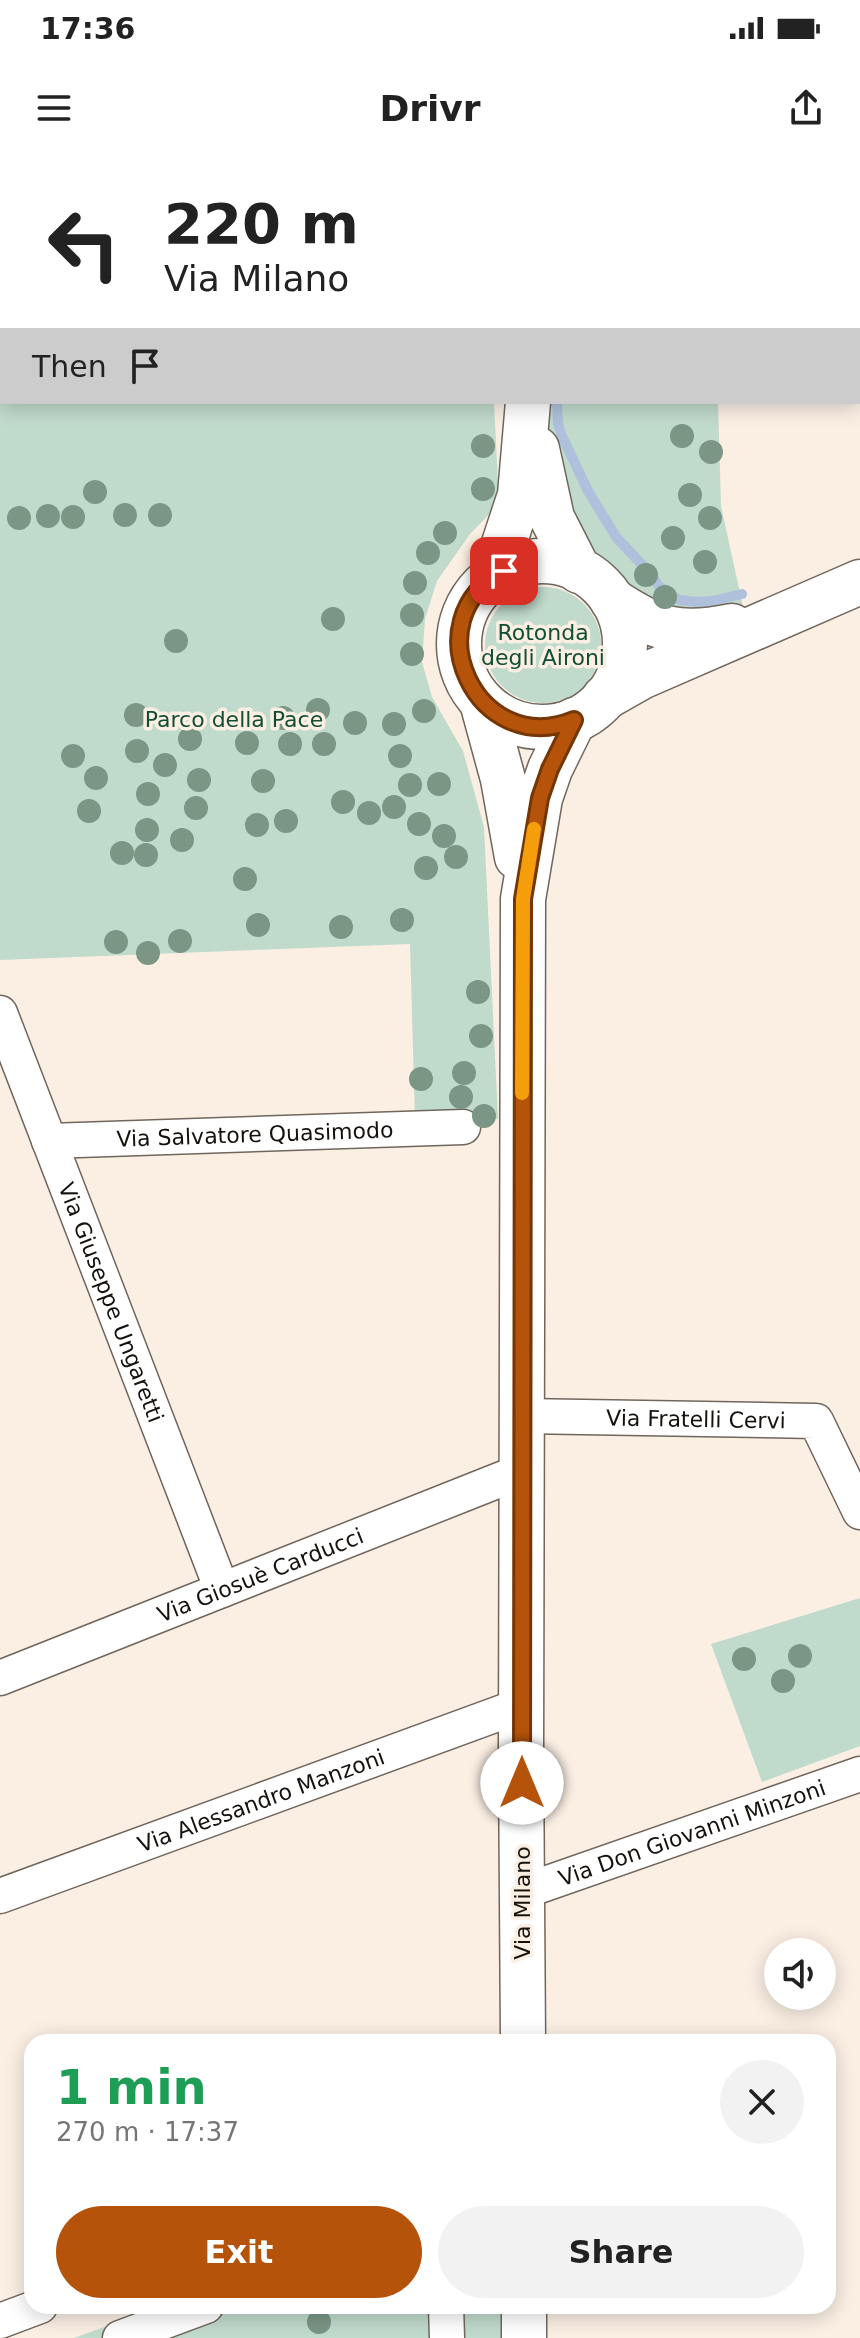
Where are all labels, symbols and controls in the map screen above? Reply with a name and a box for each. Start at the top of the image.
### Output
text: 17:36 [40,11,136,46]
icon: menu [32,86,76,130]
icon: share [784,86,828,130]
text: Drivr [379,88,481,129]
text: 220 m [164,191,359,256]
icon: left [32,192,136,296]
text: Via Milano [164,258,349,299]
icon: arrive [123,344,167,388]
text: Then [32,349,107,384]
pin [470,537,538,605]
icon: arrive [482,549,526,593]
park label: Rotonda degli Aironi [481,620,605,670]
park label: Parco della Pace [145,707,323,732]
street label: Via Salvatore Quasimodo [116,1117,394,1152]
street label: Via Giuseppe Ungaretti [53,1179,168,1426]
street label: Via Fratelli Cervi [606,1405,786,1433]
street label: Via Giosuè Carducci [154,1523,367,1627]
position arrow [480,1741,564,1825]
street label: Via Alessandro Manzoni [134,1744,388,1857]
street label: Via Don Giovanni Minzoni [555,1775,829,1891]
street label: Via Milano [510,1846,535,1960]
map controls [764,1938,836,2010]
button: sound [764,1938,836,2010]
text: 1 min [56,2059,207,2115]
button: close [720,2060,804,2144]
text: 270 m · 17:37 [56,2117,239,2147]
button: Exit [56,2206,422,2298]
button: Share [438,2206,804,2298]

